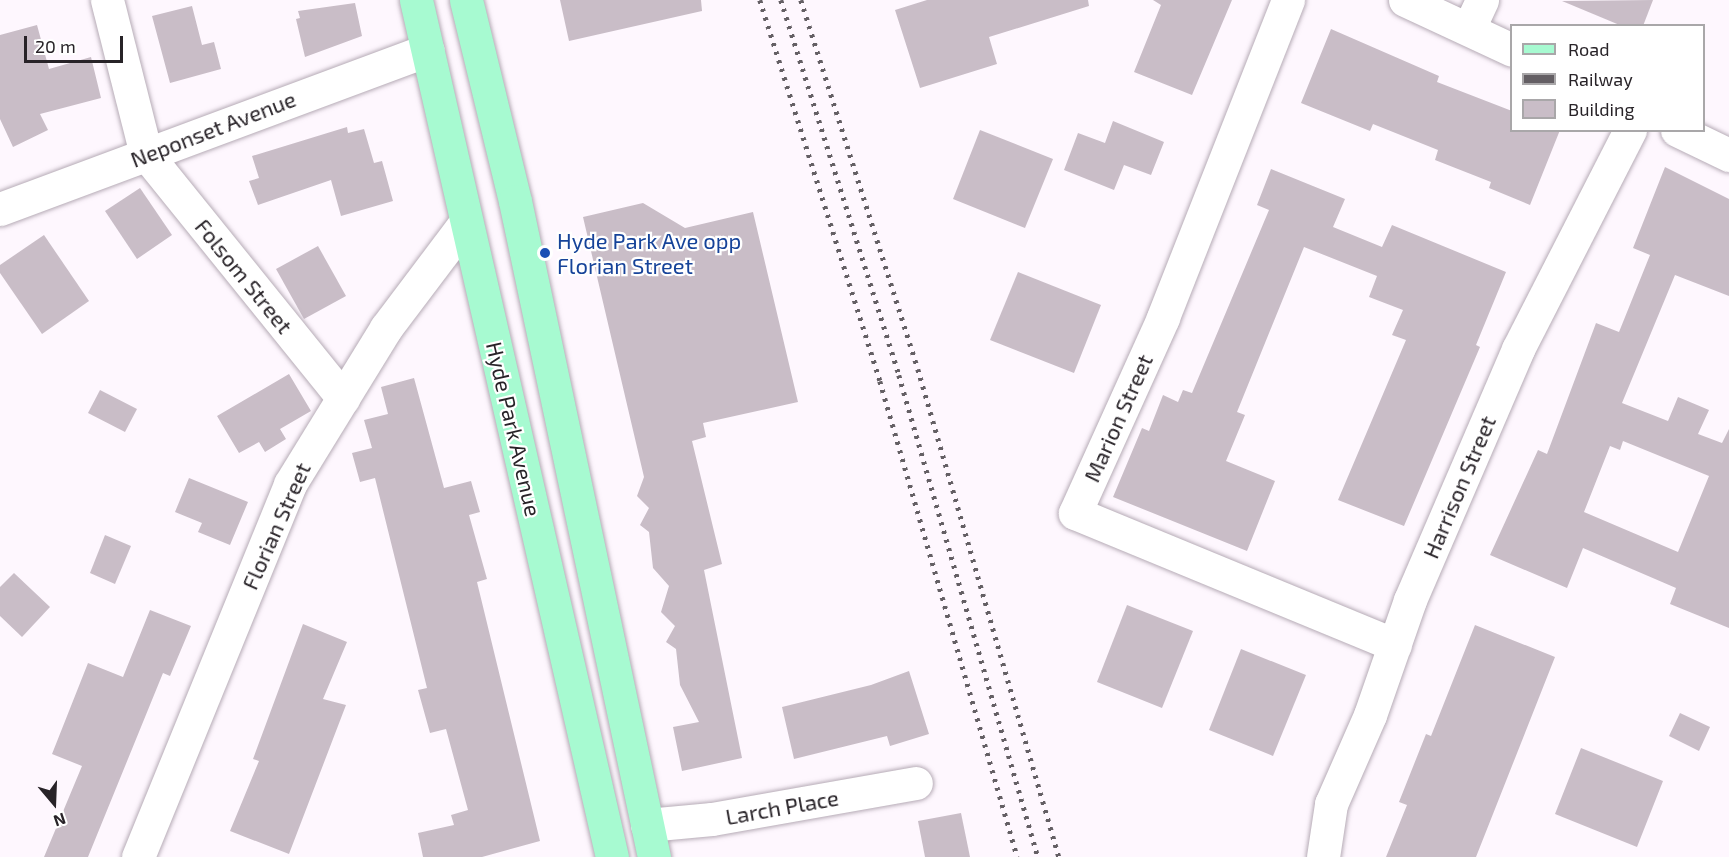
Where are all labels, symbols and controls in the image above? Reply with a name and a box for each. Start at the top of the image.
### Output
scale bar [27,24,126,62]
legend [1510,24,1705,132]
text: 20 m [35,35,76,57]
text: Road [1568,38,1609,60]
text: Railway [1568,68,1633,90]
street label: Neponset Avenue [126,85,300,173]
text: Building [1568,98,1635,120]
street label: Folsom Street [190,213,298,339]
place label: Hyde Park Ave opp Florian Street [557,227,742,278]
marker: Hyde Park Ave opp Florian Street [538,246,552,260]
street label: Hyde Park Avenue [481,339,547,519]
street label: Marion Street [1078,350,1158,486]
street label: Harrison Street [1417,412,1501,562]
street label: Florian Street [236,458,316,594]
north arrow [24,773,84,833]
street label: Larch Place [723,784,841,830]
text: N [51,810,69,831]

